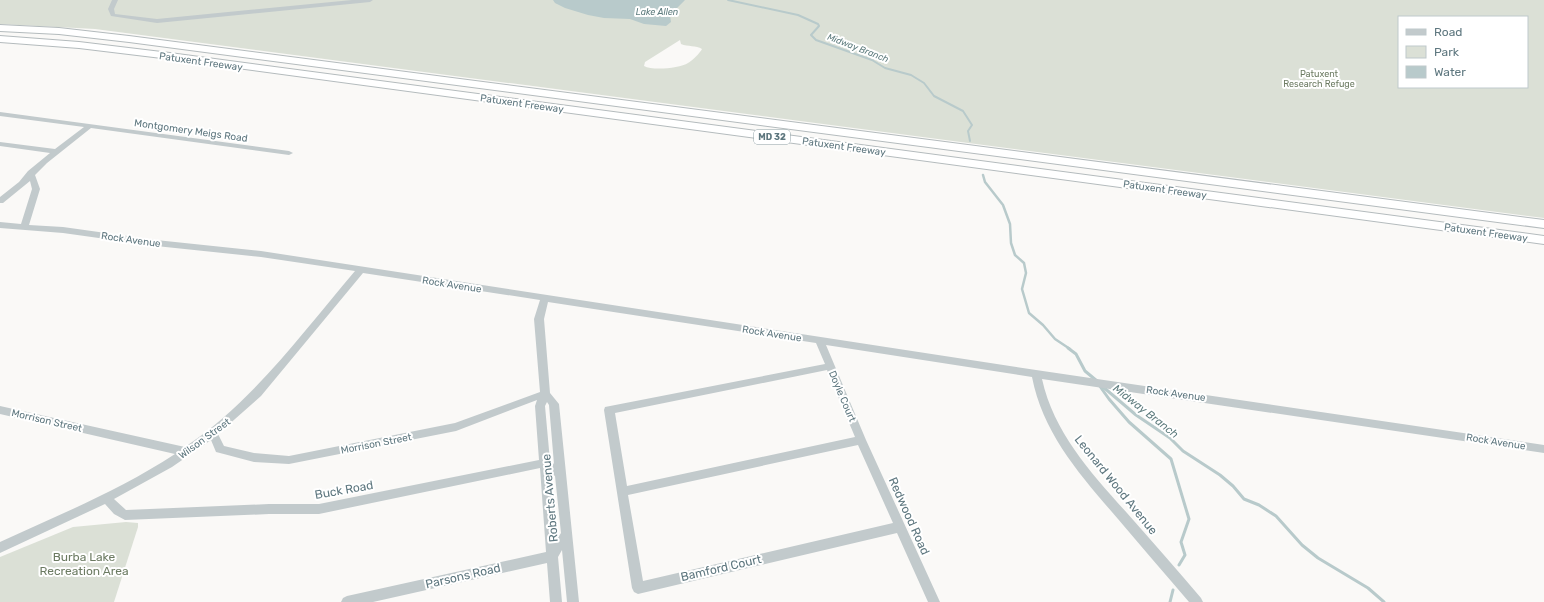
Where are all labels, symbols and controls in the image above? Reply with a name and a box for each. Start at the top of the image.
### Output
water label: Lake Allen [636,7,678,17]
legend [1398,16,1528,88]
text: Road [1434,25,1462,39]
water label: Midway Branch [826,32,890,64]
text: Park [1434,45,1460,59]
street label: Patuxent Freeway [158,50,244,74]
text: Water [1434,65,1466,79]
park label: Patuxent Research Refuge [1283,69,1355,89]
street label: Patuxent Freeway [479,92,565,116]
street label: Montgomery Meigs Road [133,117,248,145]
road number: MD 32 [754,130,790,144]
street label: Patuxent Freeway [801,135,887,159]
street label: Patuxent Freeway [1122,178,1208,202]
street label: Patuxent Freeway [1443,221,1529,245]
street label: Rock Avenue [100,230,162,250]
street label: Rock Avenue [421,274,483,296]
street label: Rock Avenue [741,323,803,345]
street label: Doyle Court [826,369,858,424]
water label: Midway Branch [1110,382,1181,441]
street label: Rock Avenue [1145,384,1207,404]
street label: Morrison Street [10,407,83,435]
street label: Wilson Street [176,416,233,462]
street label: Morrison Street [340,431,413,457]
street label: Rock Avenue [1465,431,1527,453]
street label: Leonard Wood Avenue [1072,433,1160,538]
street label: Roberts Avenue [539,453,561,543]
street label: Redwood Road [886,475,932,557]
street label: Buck Road [314,478,374,502]
park label: Burba Lake Recreation Area [39,550,129,578]
street label: Bamford Court [679,552,763,584]
street label: Parsons Road [424,561,502,591]

